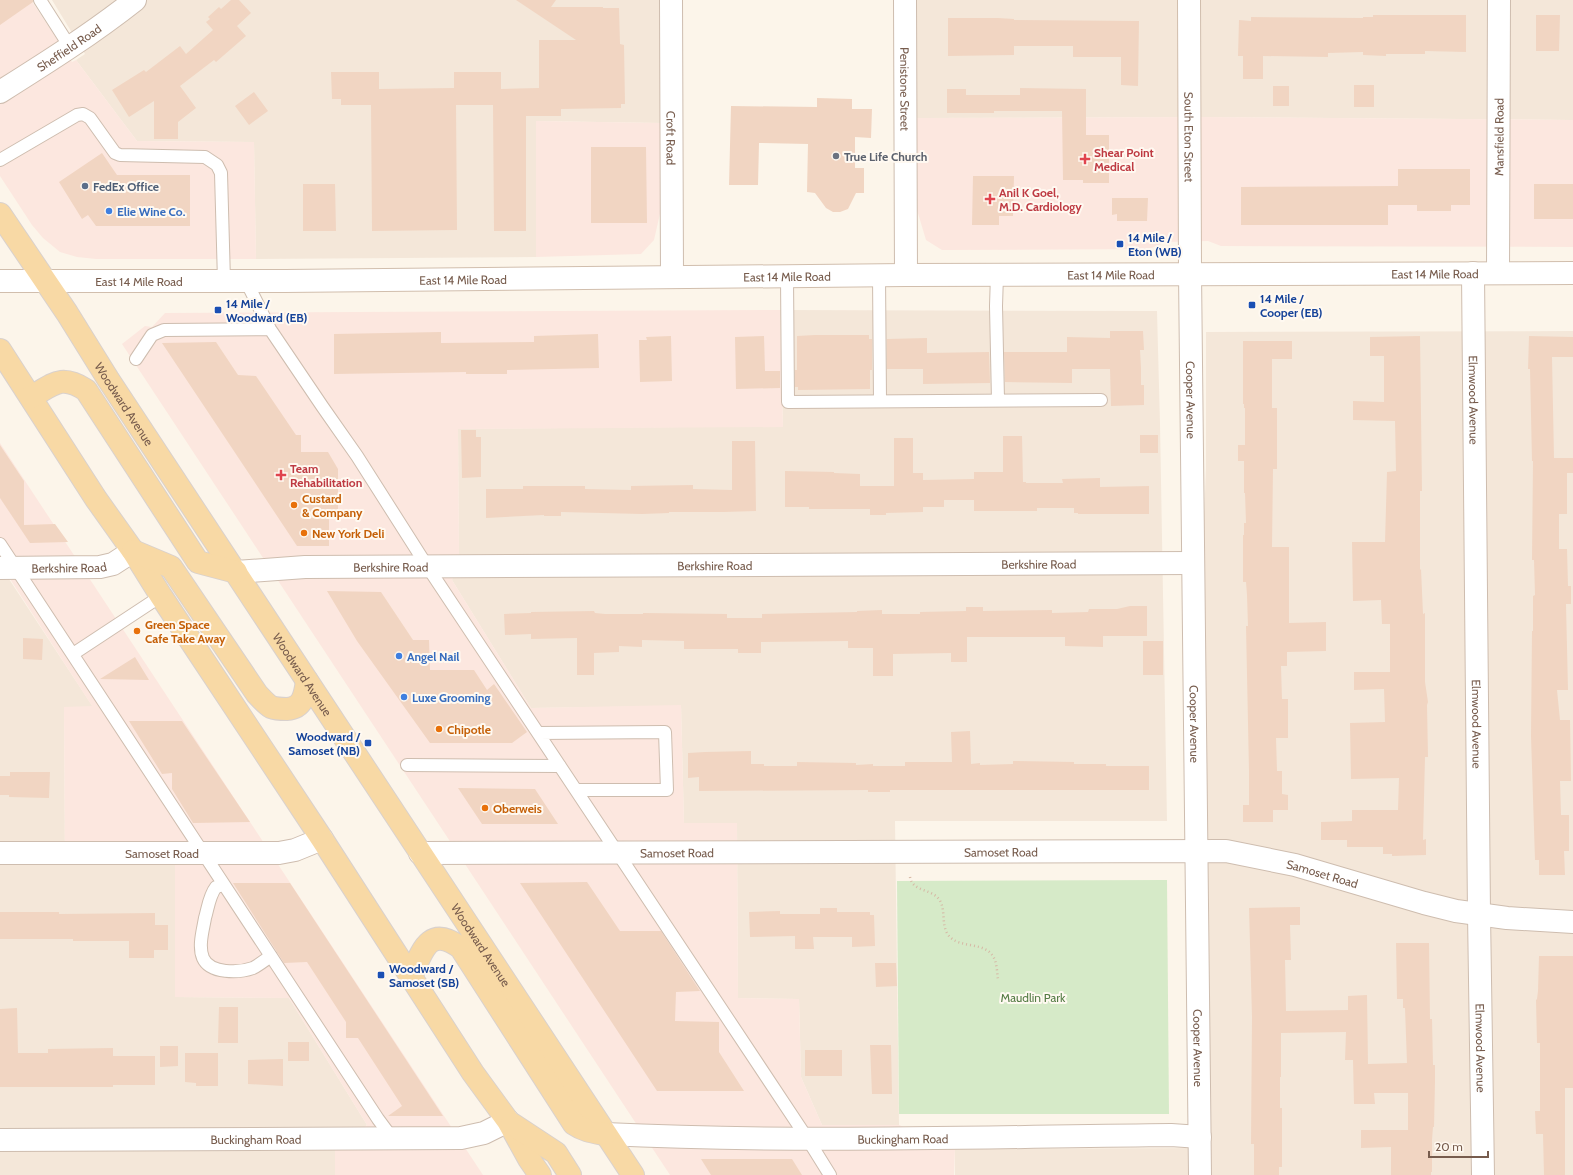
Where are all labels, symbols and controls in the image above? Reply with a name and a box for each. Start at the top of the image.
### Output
street label: Sheffield Road [34,20,104,74]
street label: Penistone Street [898,47,913,131]
street label: South Eton Street [1182,92,1197,182]
street label: Mansfield Road [1491,98,1506,176]
street label: Croft Road [664,111,679,165]
place label: Shear Point Medical [1094,145,1154,174]
place label: True Life Church [844,149,927,164]
marker: True Life Church [831,151,841,161]
marker: Shear Point Medical [1079,153,1091,165]
place label: FedEx Office [93,179,159,194]
marker: FedEx Office [80,181,90,191]
place label: Anil K Goel, M.D. Cardiology [999,185,1082,214]
marker: Anil K Goel, M.D. Cardiology [984,193,996,205]
place label: Elie Wine Co. [117,204,186,219]
marker: Elie Wine Co. [104,206,114,216]
place label: 14 Mile / Eton (WB) [1128,230,1182,259]
marker: 14 Mile / Eton (WB) [1115,239,1125,249]
street label: East 14 Mile Road [1391,266,1479,281]
street label: East 14 Mile Road [1067,267,1155,282]
street label: East 14 Mile Road [743,268,831,284]
street label: East 14 Mile Road [419,271,507,287]
street label: East 14 Mile Road [95,274,183,289]
place label: 14 Mile / Cooper (EB) [1260,291,1322,320]
place label: 14 Mile / Woodward (EB) [226,296,308,325]
marker: 14 Mile / Cooper (EB) [1247,300,1257,310]
marker: 14 Mile / Woodward (EB) [213,305,223,315]
street label: Elmwood Avenue [1466,355,1482,445]
street label: Woodward Avenue [92,359,157,448]
street label: Cooper Avenue [1183,361,1199,439]
place label: Team Rehabilitation [290,461,362,490]
marker: Team Rehabilitation [275,469,287,481]
place label: Custard & Company [302,491,363,520]
marker: Custard & Company [289,500,299,510]
place label: New York Deli [312,526,384,541]
marker: New York Deli [299,528,309,538]
street label: Berkshire Road [1001,556,1076,571]
street label: Berkshire Road [677,557,752,573]
street label: Berkshire Road [31,558,108,575]
street label: Berkshire Road [353,559,428,574]
place label: Green Space Cafe Take Away [145,617,226,646]
marker: Green Space Cafe Take Away [132,626,142,636]
street label: Woodward Avenue [270,630,336,719]
place label: Angel Nail [407,649,460,664]
marker: Angel Nail [394,651,404,661]
street label: Elmwood Avenue [1469,679,1485,769]
street label: Cooper Avenue [1187,685,1203,763]
place label: Luxe Grooming [412,690,490,705]
marker: Luxe Grooming [399,692,409,702]
place label: Chipotle [447,722,491,737]
marker: Chipotle [434,724,444,734]
place label: Woodward / Samoset (NB) [288,729,361,758]
marker: Woodward / Samoset (NB) [363,738,373,748]
place label: Oberweis [493,801,542,816]
marker: Oberweis [480,803,490,813]
street label: Samoset Road [964,844,1038,859]
street label: Samoset Road [640,845,714,860]
street label: Samoset Road [125,846,199,861]
street label: Samoset Road [1285,856,1360,891]
street label: Woodward Avenue [448,900,514,989]
place label: Woodward / Samoset (SB) [389,961,459,990]
marker: Woodward / Samoset (SB) [376,970,386,980]
park label: Maudlin Park [1001,990,1066,1005]
street label: Elmwood Avenue [1473,1003,1489,1093]
street label: Cooper Avenue [1191,1009,1207,1087]
street label: Buckingham Road [210,1131,302,1147]
street label: Buckingham Road [857,1131,949,1146]
scale bar [1429,1133,1488,1159]
text: 20 m [1435,1139,1463,1154]

